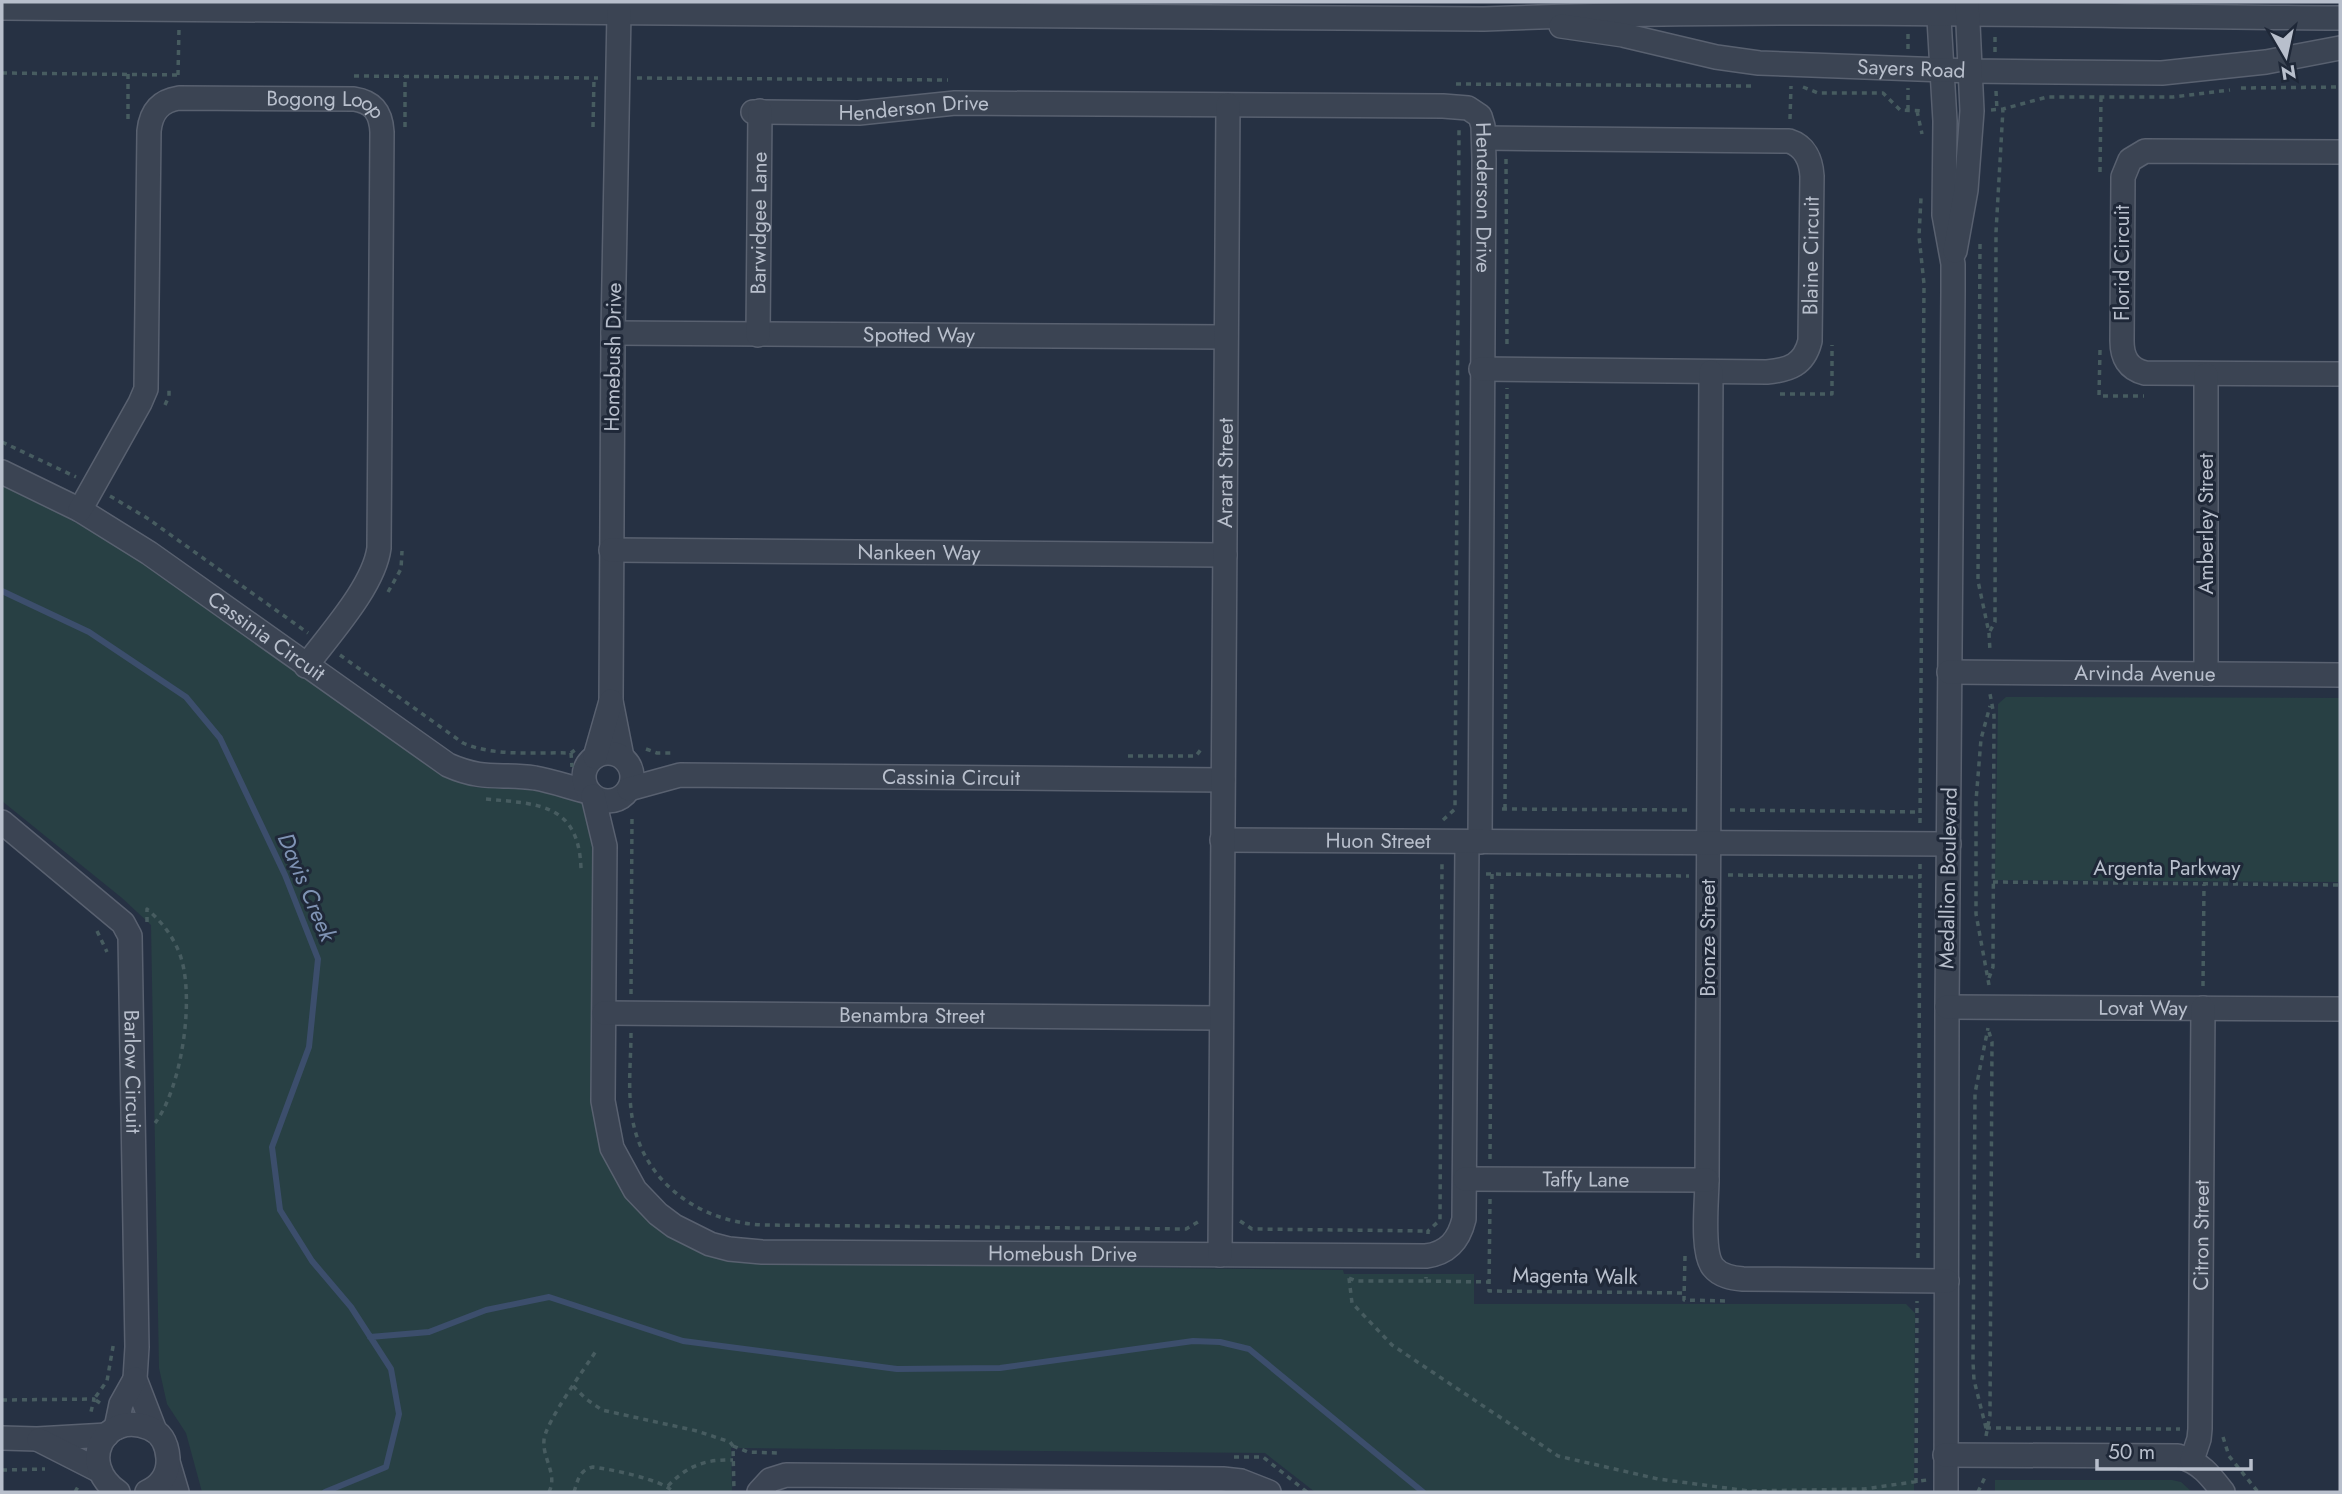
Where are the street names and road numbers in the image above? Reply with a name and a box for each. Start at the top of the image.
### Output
street label: Sayers Road [1856,52,1966,86]
street label: Bogong Loop [266,83,392,125]
street label: Henderson Drive [838,88,989,128]
street label: Henderson Drive [1468,122,1499,273]
street label: Barwidgee Lane [743,151,775,295]
street label: Blaine Circuit [1795,196,1827,315]
street label: Florid Circuit [2107,205,2137,321]
street label: Homebush Drive [597,282,629,432]
street label: Spotted Way [863,320,976,350]
street label: Ararat Street [1210,418,1241,528]
street label: Amberley Street [2191,453,2221,595]
street label: Nankeen Way [857,537,982,568]
street label: Cassinia Circuit [201,584,331,688]
street label: Arvinda Avenue [2074,658,2216,689]
street label: Cassinia Circuit [882,762,1020,793]
street label: Medallion Boulevard [1931,787,1965,969]
street label: Huon Street [1325,826,1431,856]
street label: Argenta Parkway [2093,853,2241,883]
street label: Bronze Street [1693,879,1723,997]
street label: Lovat Way [2098,993,2188,1023]
street label: Benambra Street [839,1000,985,1031]
street label: Barlow Circuit [116,1009,148,1134]
street label: Taffy Lane [1543,1164,1630,1195]
street label: Citron Street [2186,1180,2217,1291]
street label: Homebush Drive [988,1238,1137,1269]
street label: Magenta Walk [1512,1260,1639,1292]

